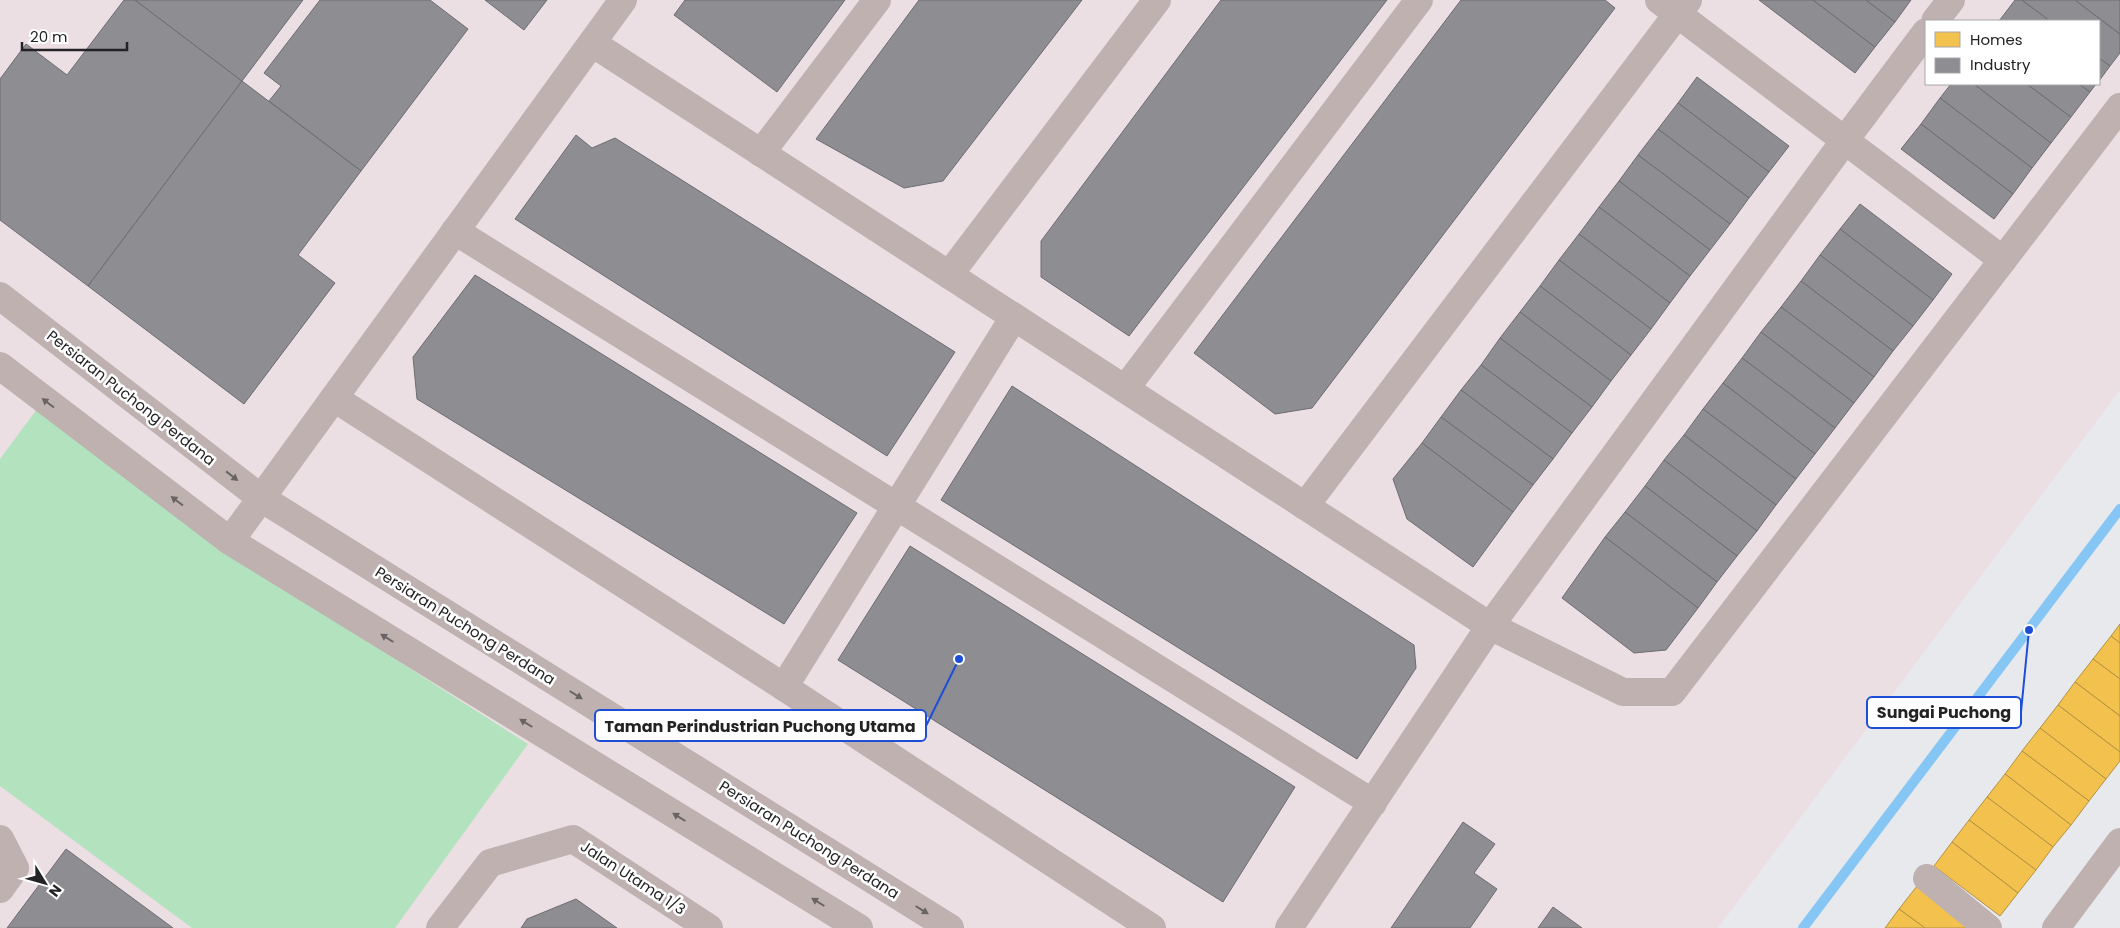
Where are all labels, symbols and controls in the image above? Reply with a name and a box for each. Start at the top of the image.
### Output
scale bar [22,20,128,52]
legend [1925,20,2100,85]
text: 20 m [30,26,68,47]
text: Homes [1970,29,2023,50]
text: Industry [1970,54,2031,75]
street label: Persiaran Puchong Perdana [43,325,220,470]
one-way arrow [42,397,55,408]
one-way arrow [225,470,238,481]
one-way arrow [170,496,184,506]
street label: Persiaran Puchong Perdana [371,561,559,690]
one-way arrow [381,634,394,643]
one-way arrow [569,690,582,699]
callout: Sungai Puchong [1867,697,2021,728]
text: Sungai Puchong [1877,701,2011,724]
callout: Taman Perindustrian Puchong Utama [595,710,926,741]
text: Taman Perindustrian Puchong Utama [604,715,916,738]
one-way arrow [519,719,532,728]
street label: Persiaran Puchong Perdana [715,775,903,904]
one-way arrow [673,813,686,822]
street label: Jalan Utama 1/3 [577,836,690,920]
north arrow [20,858,70,908]
text: N [44,881,67,901]
one-way arrow [811,898,824,907]
one-way arrow [915,906,928,915]

